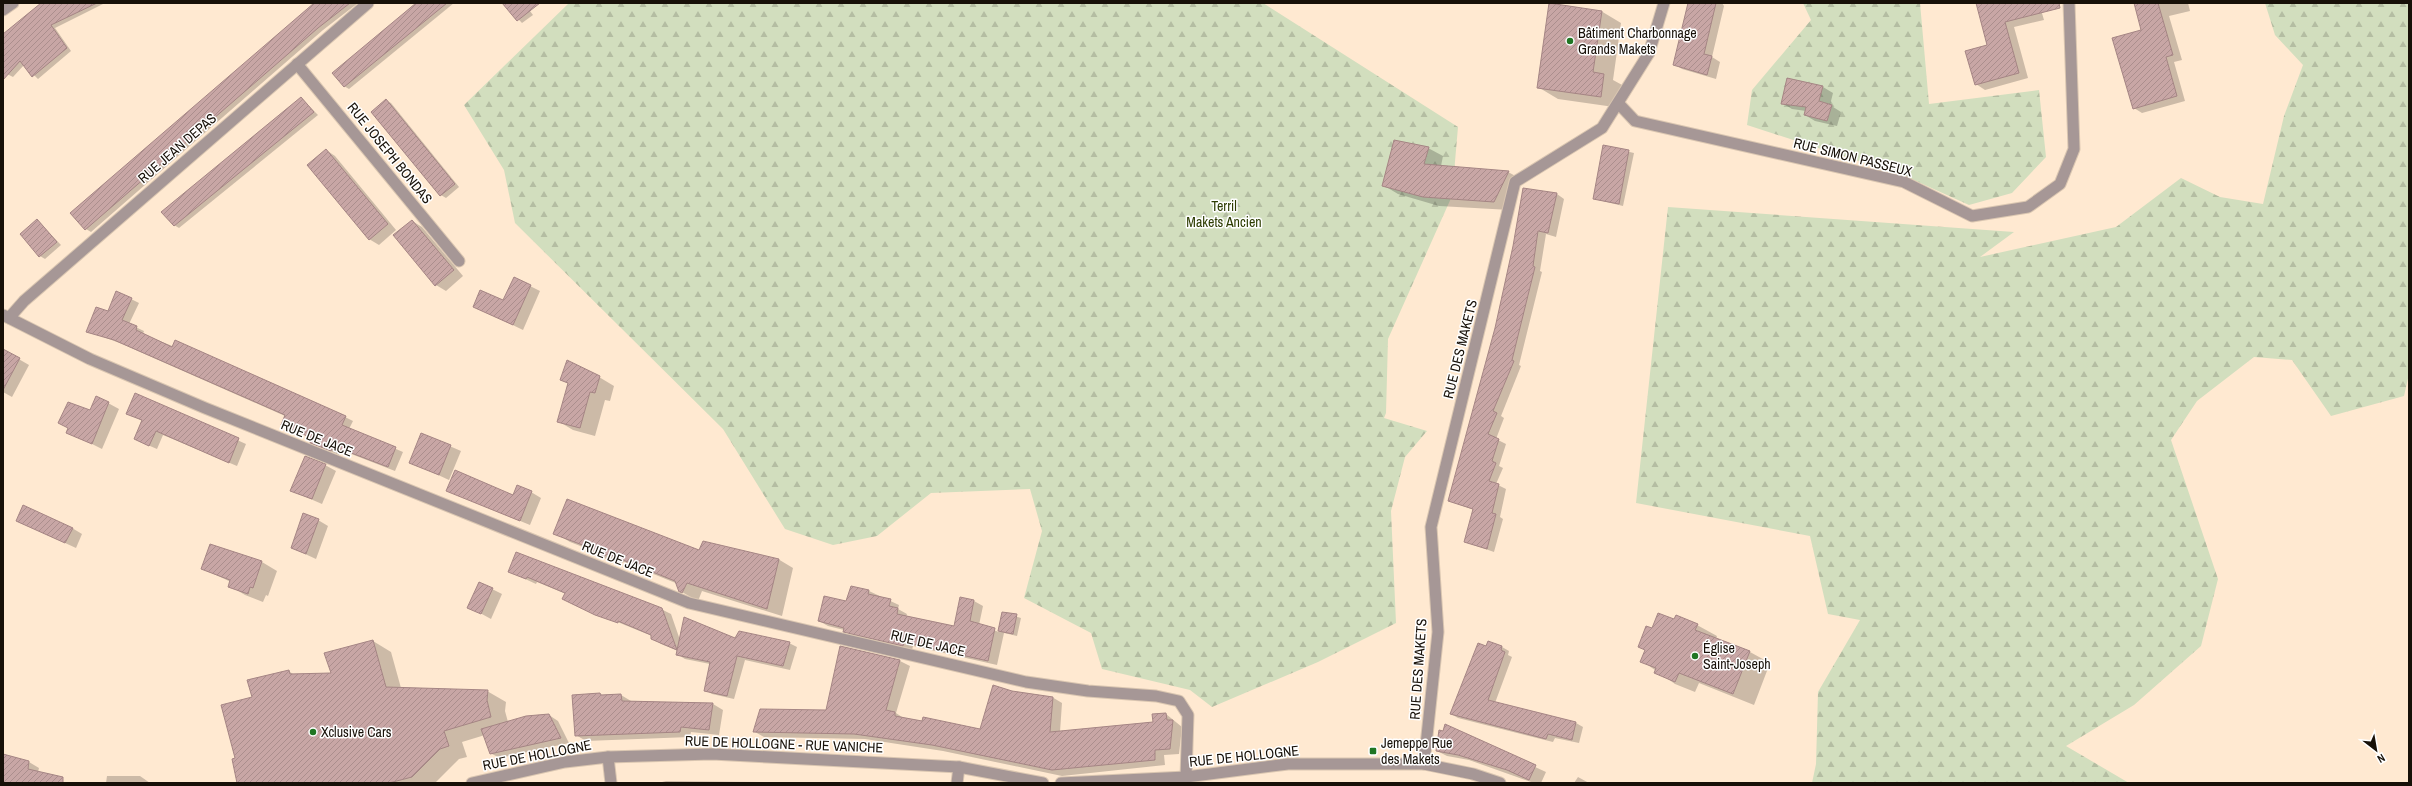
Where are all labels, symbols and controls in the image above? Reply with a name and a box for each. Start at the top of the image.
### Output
place label: Bâtiment Charbonnage Grands Makets [1578,24,1697,58]
marker: Bâtiment Charbonnage Grands Makets [1565,36,1575,46]
street label: RUE JOSEPH BONDAS [344,99,437,208]
street label: RUE JEAN DEPAS [134,109,220,187]
street label: RUE SIMON PASSEUX [1792,134,1915,181]
park label: Terril Makets Ancien [1186,197,1262,231]
street label: RUE DES MAKETS [1439,297,1481,400]
street label: RUE DE JACE [278,415,356,461]
street label: RUE DE JACE [579,536,657,582]
street label: RUE DES MAKETS [1405,617,1431,720]
street label: RUE DE JACE [889,626,967,660]
place label: Église Saint-Joseph [1703,639,1771,673]
marker: Église Saint-Joseph [1690,651,1700,661]
place label: Xclusive Cars [321,723,392,741]
marker: Xclusive Cars [308,727,318,737]
north arrow [2356,730,2396,770]
street label: RUE DE HOLLOGNE - RUE VANICHE [685,732,883,756]
place label: Jemeppe Rue des Makets [1381,734,1452,768]
street label: RUE DE HOLLOGNE [481,736,593,774]
street label: RUE DE HOLLOGNE [1188,741,1300,771]
marker: Jemeppe Rue des Makets [1368,746,1378,756]
text: N [2375,751,2388,766]

